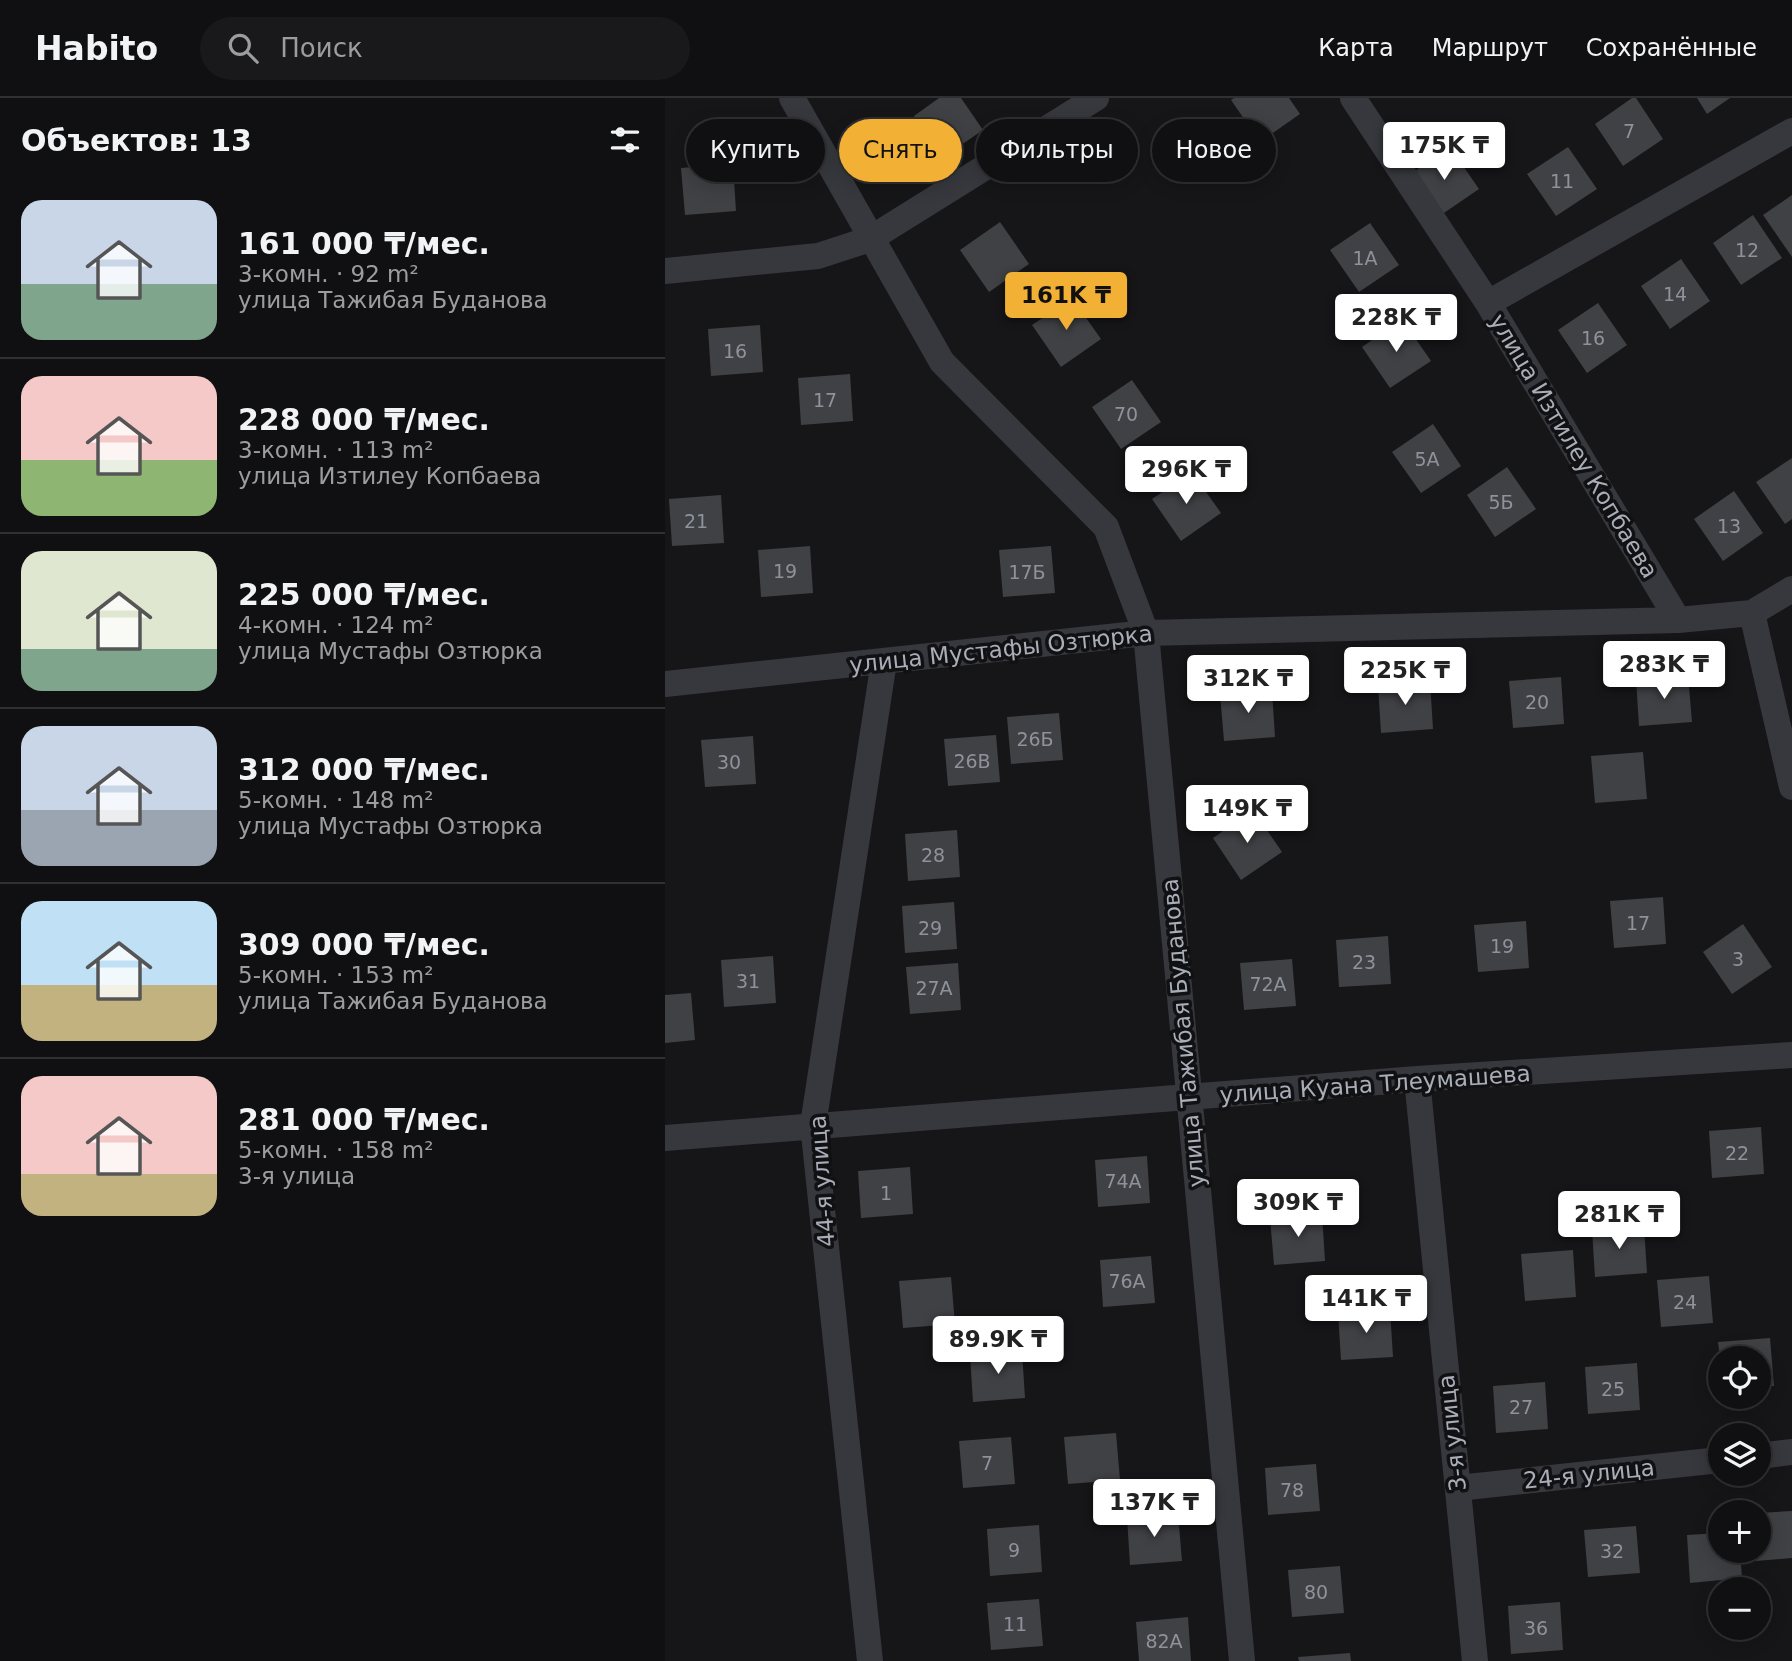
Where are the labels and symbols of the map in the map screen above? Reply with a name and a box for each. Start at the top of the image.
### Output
house number: 7 [1623,120,1635,142]
pin: 175K ₸ [1387,122,1501,182]
house number: 11 [1550,170,1574,192]
house number: 12 [1735,239,1759,261]
house number: 1А [1352,247,1378,269]
pin: 161K ₸ [1009,272,1123,332]
house number: 14 [1663,283,1687,305]
pin: 228K ₸ [1339,294,1453,354]
street label: улица Изтилеу Копбаева [1485,309,1663,583]
house number: 16 [1581,327,1605,349]
house number: 16 [723,340,747,362]
house number: 17 [813,389,837,411]
house number: 70 [1114,403,1138,425]
pin: 296K ₸ [1129,446,1243,506]
house number: 5А [1414,448,1440,470]
house number: 5Б [1488,491,1514,513]
house number: 21 [684,510,708,532]
house number: 13 [1717,515,1741,537]
house number: 19 [773,560,797,582]
house number: 17Б [1008,561,1046,583]
street label: улица Мустафы Озтюрка [848,620,1154,678]
pin: 283K ₸ [1607,642,1721,701]
pin: 225K ₸ [1348,648,1462,707]
pin: 312K ₸ [1191,656,1305,715]
house number: 20 [1525,691,1549,713]
house number: 26Б [1016,728,1054,750]
house number: 26В [953,750,991,772]
house number: 30 [717,751,741,773]
pin: 149K ₸ [1190,786,1304,845]
house number: 28 [921,844,945,866]
street label: улица Тажибая Буданова [1157,878,1209,1188]
house number: 17 [1626,912,1650,934]
house number: 29 [918,917,942,939]
house number: 19 [1490,935,1514,957]
house number: 3 [1732,948,1744,970]
house number: 23 [1352,951,1376,973]
house number: 31 [736,970,760,992]
house number: 72А [1249,973,1287,995]
house number: 27А [915,977,953,999]
street label: улица Куана Тлеумашева [1219,1060,1531,1108]
street label: 44-я улица [804,1114,840,1248]
house number: 22 [1725,1142,1749,1164]
house number: 74А [1104,1170,1142,1192]
pin: 309K ₸ [1241,1180,1355,1239]
house number: 1 [880,1182,892,1204]
pin: 281K ₸ [1562,1192,1676,1251]
house number: 76А [1108,1270,1146,1292]
pin: 141K ₸ [1309,1276,1423,1335]
house number: 24 [1673,1291,1697,1313]
pin: 89.9K ₸ [933,1316,1063,1376]
street label: 3-я улица [1433,1373,1471,1493]
house number: 25 [1601,1378,1625,1400]
house number: 27 [1509,1396,1533,1418]
house number: 7 [981,1452,993,1474]
street label: 24-я улица [1522,1454,1656,1494]
house number: 78 [1280,1479,1304,1501]
pin: 137K ₸ [1097,1480,1211,1539]
house number: 9 [1008,1539,1020,1561]
house number: 32 [1600,1540,1624,1562]
house number: 80 [1304,1581,1328,1603]
house number: 11 [1003,1613,1027,1635]
house number: 36 [1524,1617,1548,1639]
house number: 82А [1145,1630,1183,1652]

